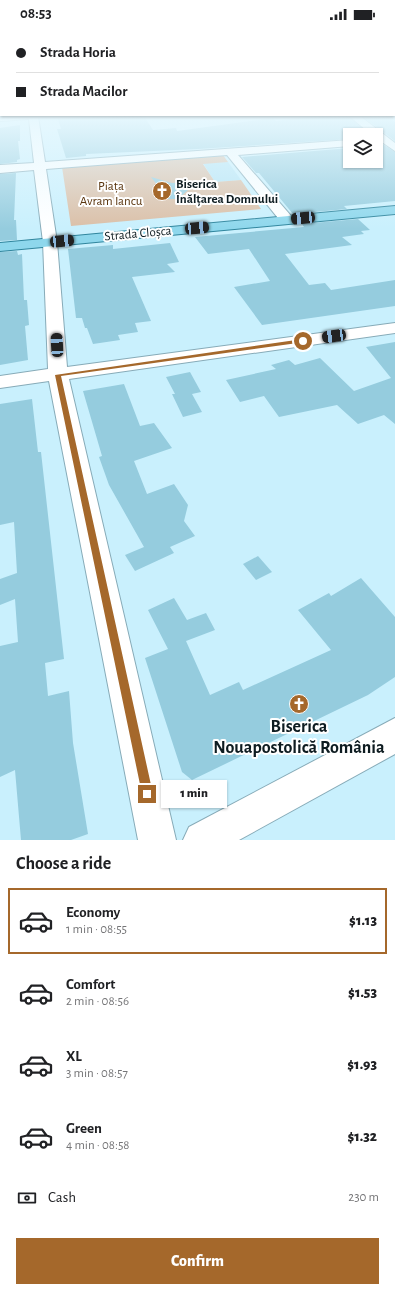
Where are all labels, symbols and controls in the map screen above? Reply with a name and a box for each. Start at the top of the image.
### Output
text: 08:53 [20,6,52,21]
text: Strada Horia [40,45,116,60]
text: Strada Macilor [40,84,127,99]
map controls [343,128,383,168]
button: layers [343,128,383,168]
place label: Biserica Înălțarea Domnului [176,178,278,207]
park label: Piața Avram Iancu [80,180,143,208]
church icon: Biserica Înălțarea Domnului [151,180,173,202]
car [291,211,315,225]
car [185,221,209,235]
street label: Strada Cloșca [104,225,172,244]
car [50,234,74,248]
car [321,328,347,344]
route start [294,332,312,350]
car [50,333,64,357]
church icon: Biserica Nouapostolică România [288,693,310,715]
place label: Biserica Nouapostolică România [213,718,385,757]
callout: 1 min [161,780,227,808]
route end [138,785,156,803]
text: 1 min [180,787,208,800]
text: Choose a ride [16,855,111,873]
icon: car [18,903,54,939]
text: Economy [66,905,120,920]
text: $1.13 [349,913,377,928]
text: 1 min · 08:55 [66,923,127,936]
icon: car [18,975,54,1011]
text: Comfort [66,977,115,992]
text: $1.53 [348,985,377,1000]
text: 2 min · 08:56 [66,995,129,1008]
icon: car [18,1047,54,1083]
text: XL [66,1049,82,1064]
text: $1.93 [347,1057,377,1072]
text: 3 min · 08:57 [66,1067,128,1080]
icon: car [18,1119,54,1155]
text: Green [66,1121,102,1136]
text: $1.32 [347,1129,377,1144]
text: 4 min · 08:58 [66,1139,130,1152]
icon: cash [16,1187,38,1209]
text: Cash [48,1190,76,1205]
text: 230 m [348,1191,379,1204]
button: Confirm [16,1238,379,1284]

